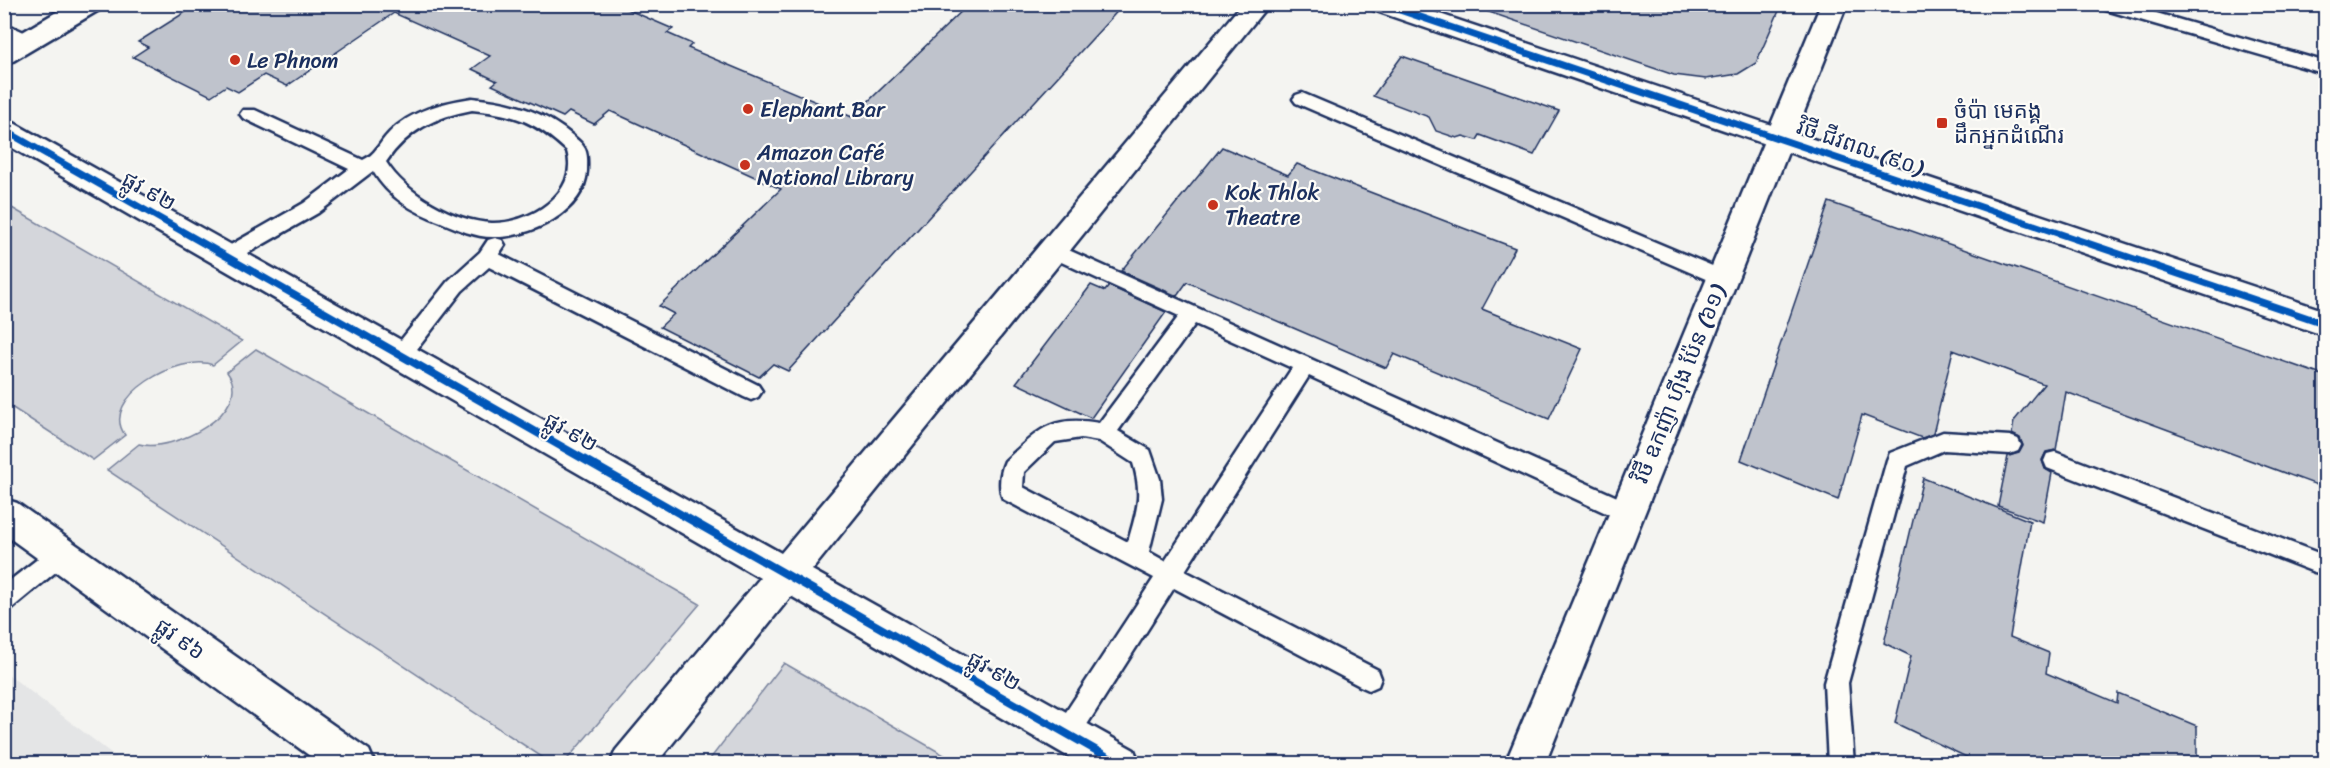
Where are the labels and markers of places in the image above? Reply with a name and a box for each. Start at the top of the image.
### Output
place label: Le Phnom [247,41,339,80]
marker: Le Phnom [228,53,242,67]
place label: Elephant Bar [760,90,886,129]
place label: ចំប៉ា មេគង្គ ដឹកអ្នកដំណើរ [1954,91,2064,155]
marker: Elephant Bar [741,102,755,116]
marker: ចំប៉ា មេគង្គ ដឹកអ្នកដំណើរ [1935,116,1949,130]
place label: Amazon Café National Library [756,133,914,197]
marker: Amazon Café National Library [738,158,752,172]
place label: Kok Thlok Theatre [1225,173,1320,237]
marker: Kok Thlok Theatre [1206,198,1220,212]

